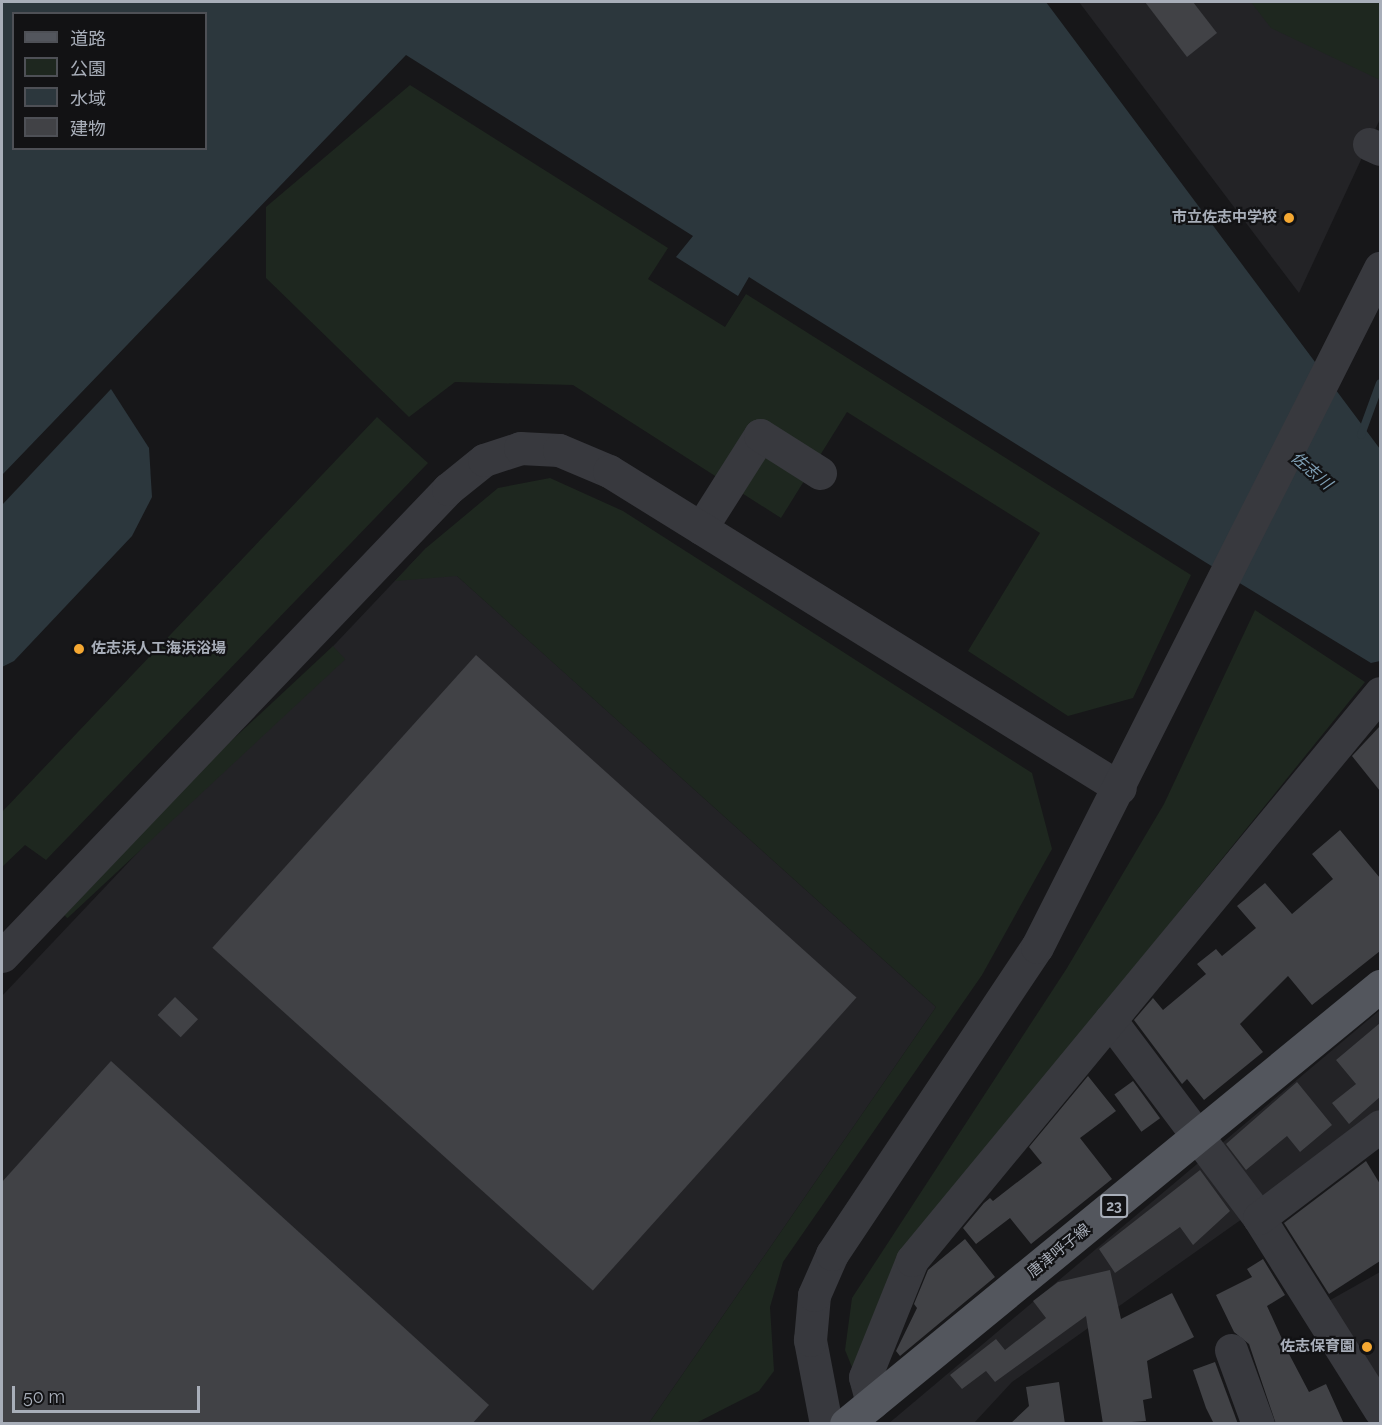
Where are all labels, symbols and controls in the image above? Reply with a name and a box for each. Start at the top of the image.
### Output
legend [12,12,207,150]
text: 道路 [70,28,106,49]
text: 公園 [70,58,106,79]
text: 水域 [70,88,106,109]
text: 建物 [70,118,106,139]
place label: 市立佐志中学校 [1172,209,1277,227]
marker: 市立佐志中学校 [1282,211,1296,225]
water label: 佐志川 [1287,448,1335,494]
place label: 佐志浜人工海浜浴場 [91,640,226,658]
marker: 佐志浜人工海浜浴場 [72,642,86,656]
road number: 23 [1099,1195,1129,1217]
street label: 唐津呼子線 [1024,1220,1094,1282]
place label: 佐志保育園 [1280,1338,1355,1356]
marker: 佐志保育園 [1360,1340,1374,1354]
scale bar [15,1374,202,1412]
text: 50 m [23,1386,65,1407]

